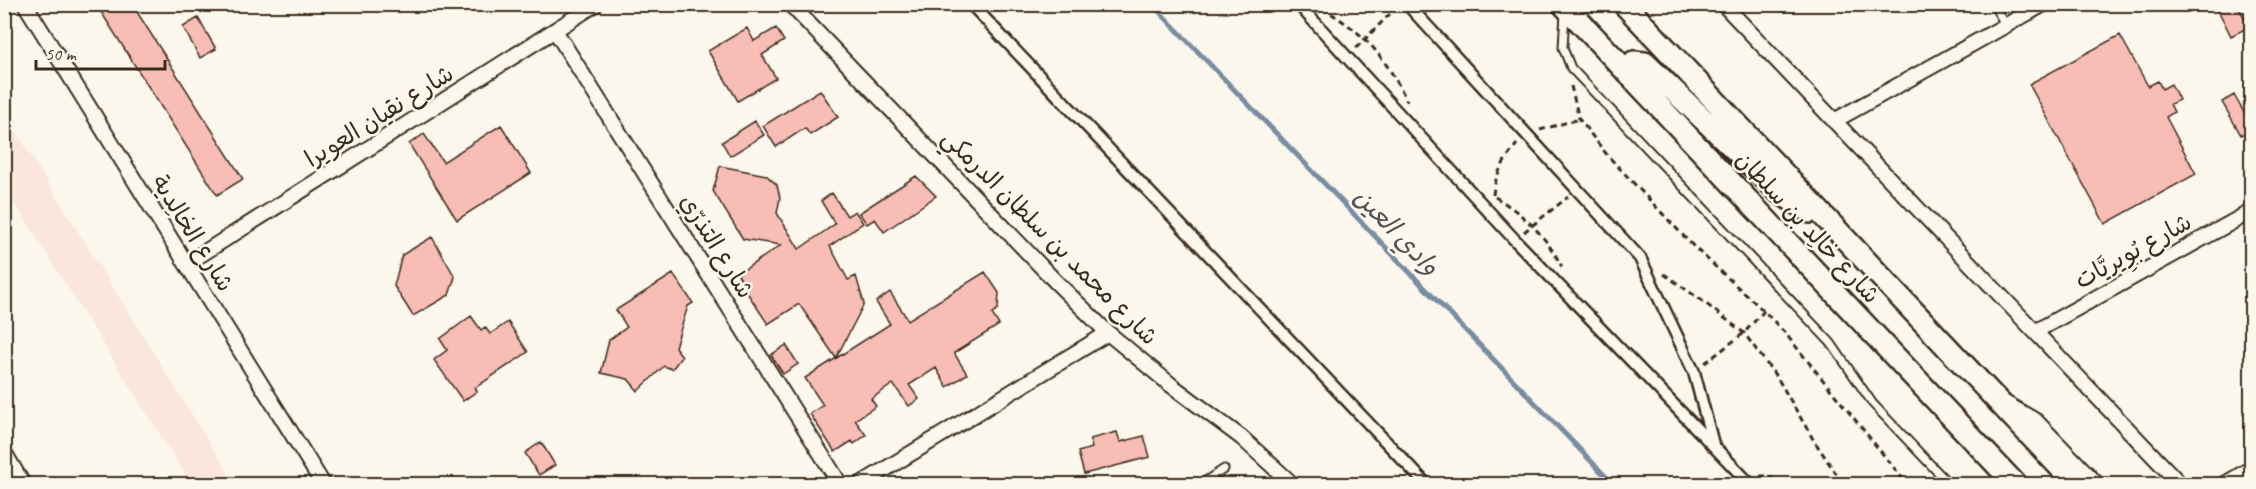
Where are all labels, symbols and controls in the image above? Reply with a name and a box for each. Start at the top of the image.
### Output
scale bar [36,33,165,71]
text: 50 m [45,43,78,65]
street label: شارع نقيان العويرا [299,58,460,175]
street label: شارع محمد بن سلطان الدرمكي [931,123,1164,356]
street label: شارع خالِد بن سلطان [1728,144,1887,311]
street label: شارع الخالِدية [144,169,241,298]
water label: وادي العين [1345,181,1447,284]
street label: شارع التذرّي [672,188,761,305]
street label: شارع بُوِيريَّات [2069,207,2199,299]

